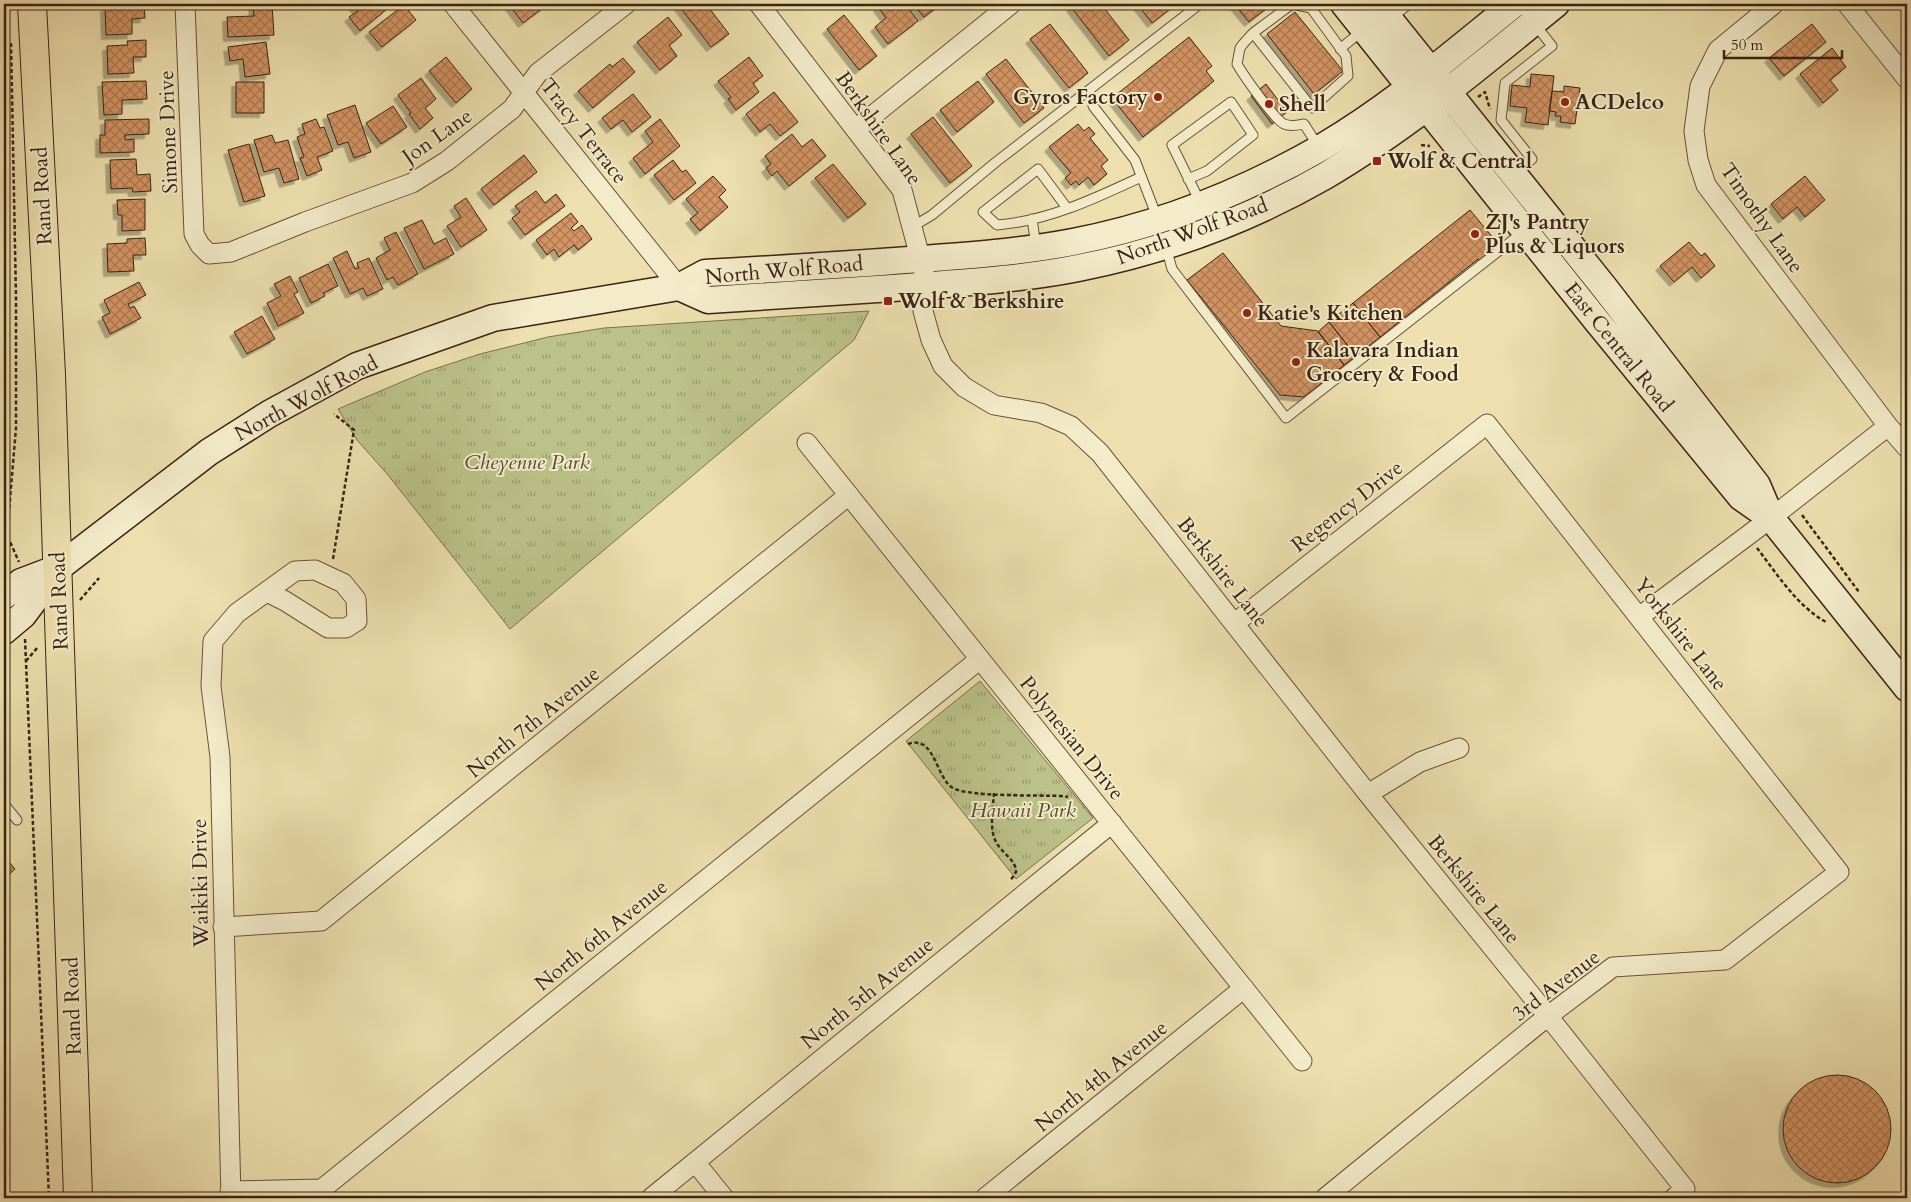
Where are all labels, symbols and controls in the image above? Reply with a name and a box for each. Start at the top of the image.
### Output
scale bar [1724,28,1841,60]
text: 50 m [1731,35,1763,55]
street label: Berkshire Lane [828,65,929,191]
street label: Simone Drive [152,70,185,194]
street label: Tracy Terrace [533,72,634,190]
place label: Gyros Factory [1013,83,1148,112]
place label: ACDelco [1575,88,1664,117]
place label: Shell [1279,90,1326,119]
marker: Gyros Factory [1152,91,1164,103]
marker: ACDelco [1559,96,1571,108]
marker: Shell [1263,98,1275,110]
street label: Jon Lane [394,102,478,173]
street label: Rand Road [25,146,60,246]
place label: Wolf & Central [1386,147,1532,176]
marker: Wolf & Central [1371,155,1383,167]
street label: Timothy Lane [1713,157,1810,279]
street label: North Wolf Road [1113,191,1272,272]
place label: ZJ's Pantry Plus & Liquors [1485,208,1625,261]
marker: ZJ's Pantry Plus & Liquors [1469,228,1481,240]
street label: North Wolf Road [704,249,864,292]
street label: East Central Road [1557,276,1680,418]
place label: Wolf & Berkshire [897,287,1064,316]
marker: Wolf & Berkshire [882,295,894,307]
place label: Katie's Kitchen [1257,299,1404,328]
marker: Katie's Kitchen [1241,307,1253,319]
place label: Kalavara Indian Grocery & Food [1306,336,1459,389]
street label: North Wolf Road [229,348,383,449]
marker: Kalavara Indian Grocery & Food [1290,356,1302,368]
park label: Cheyenne Park [464,448,590,477]
street label: Regency Drive [1285,454,1409,559]
street label: Berkshire Lane [1170,511,1275,634]
street label: Rand Road [43,551,76,651]
street label: Yorkshire Lane [1627,572,1734,697]
street label: North 7th Avenue [461,660,606,785]
street label: Polynesian Drive [1012,670,1131,807]
park label: Hawaii Park [970,796,1077,825]
street label: Waikiki Drive [185,818,216,949]
street label: Berkshire Lane [1420,828,1527,950]
street label: North 6th Avenue [529,873,674,998]
street label: North 5th Avenue [795,931,940,1056]
street label: 3rd Avenue [1506,943,1606,1028]
street label: Rand Road [56,956,89,1056]
street label: North 4th Avenue [1029,1014,1174,1139]

